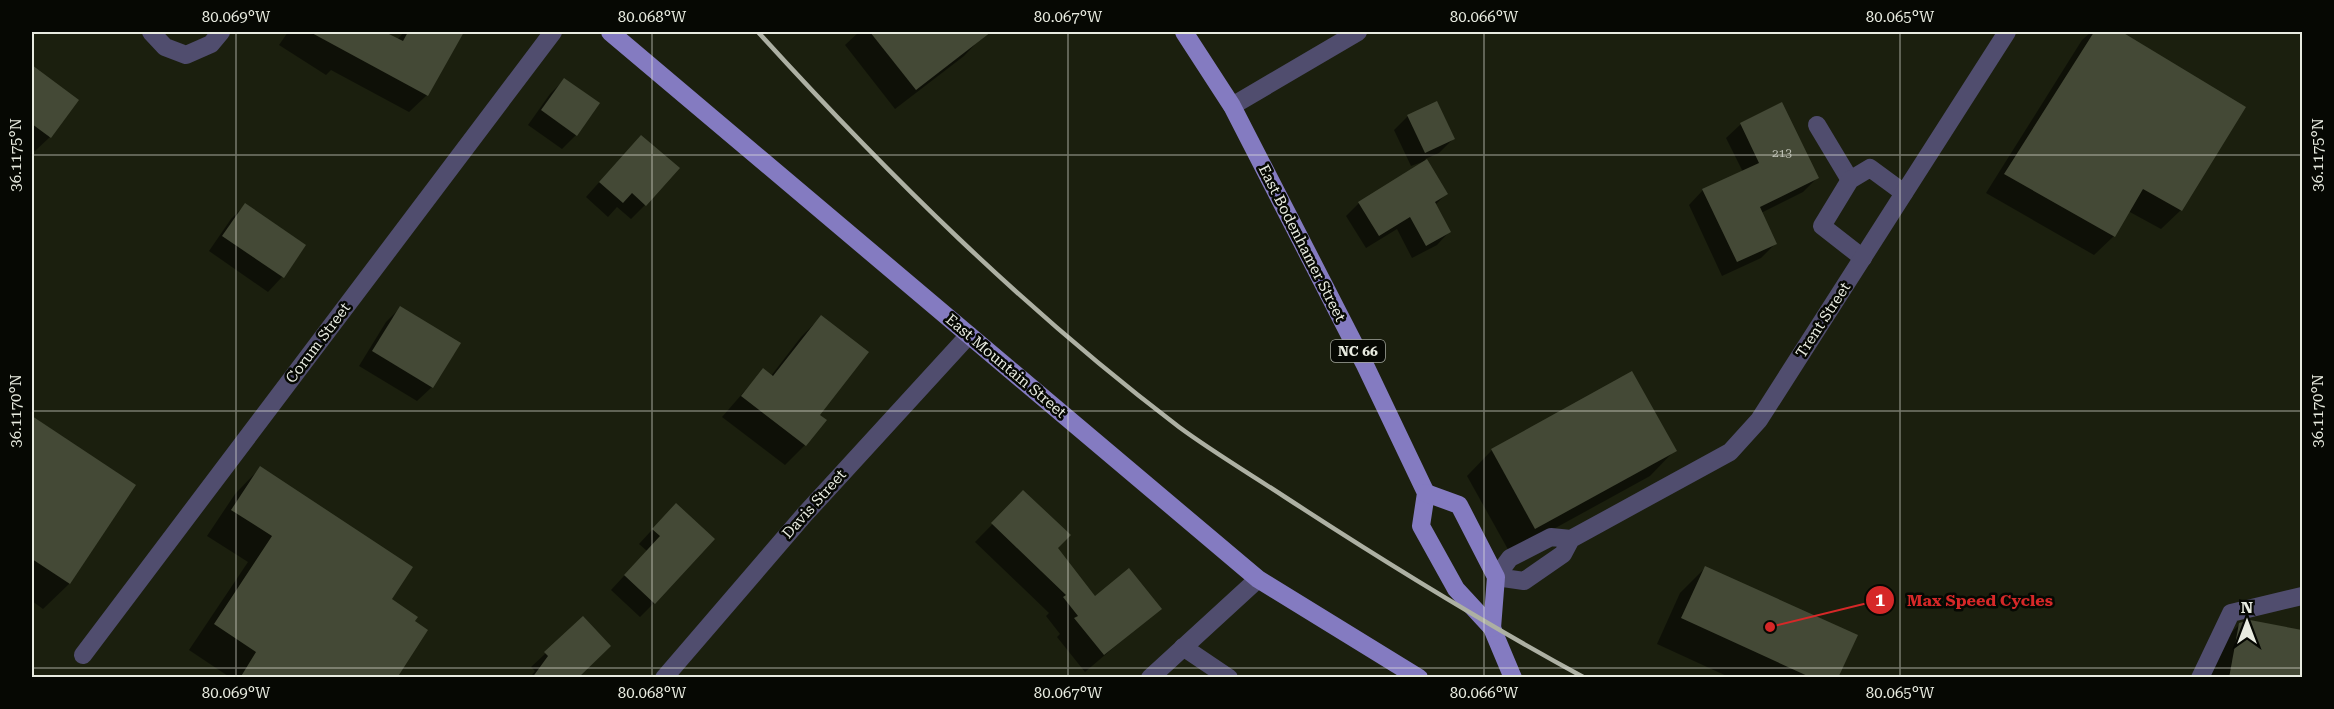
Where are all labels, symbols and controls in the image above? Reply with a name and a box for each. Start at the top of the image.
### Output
text: 80.069°W [202,8,271,26]
text: 80.068°W [618,8,687,26]
text: 80.067°W [1034,8,1103,26]
text: 80.066°W [1450,8,1519,26]
text: 80.065°W [1866,8,1935,26]
text: 36.1175°N [7,118,25,192]
text: 36.1175°N [2309,118,2327,192]
house number: 213 [1772,146,1792,160]
street label: East Bodenhamer Street [1255,162,1350,325]
street label: Trent Street [1792,279,1854,361]
street label: Corum Street [282,299,354,387]
street label: East Mountain Street [942,310,1070,422]
road number: NC 66 [1331,340,1385,362]
text: 36.1170°N [7,374,25,448]
text: 36.1170°N [2309,374,2327,448]
street label: Davis Street [778,465,850,542]
callout: Max Speed Cycles [1865,583,2065,617]
text: 1 [1875,589,1885,610]
text: Max Speed Cycles [1907,591,2053,610]
north arrow [2217,592,2277,652]
text: N [2241,598,2253,617]
text: 80.069°W [202,684,271,702]
text: 80.068°W [618,684,687,702]
text: 80.067°W [1034,684,1103,702]
text: 80.066°W [1450,684,1519,702]
text: 80.065°W [1866,684,1935,702]

